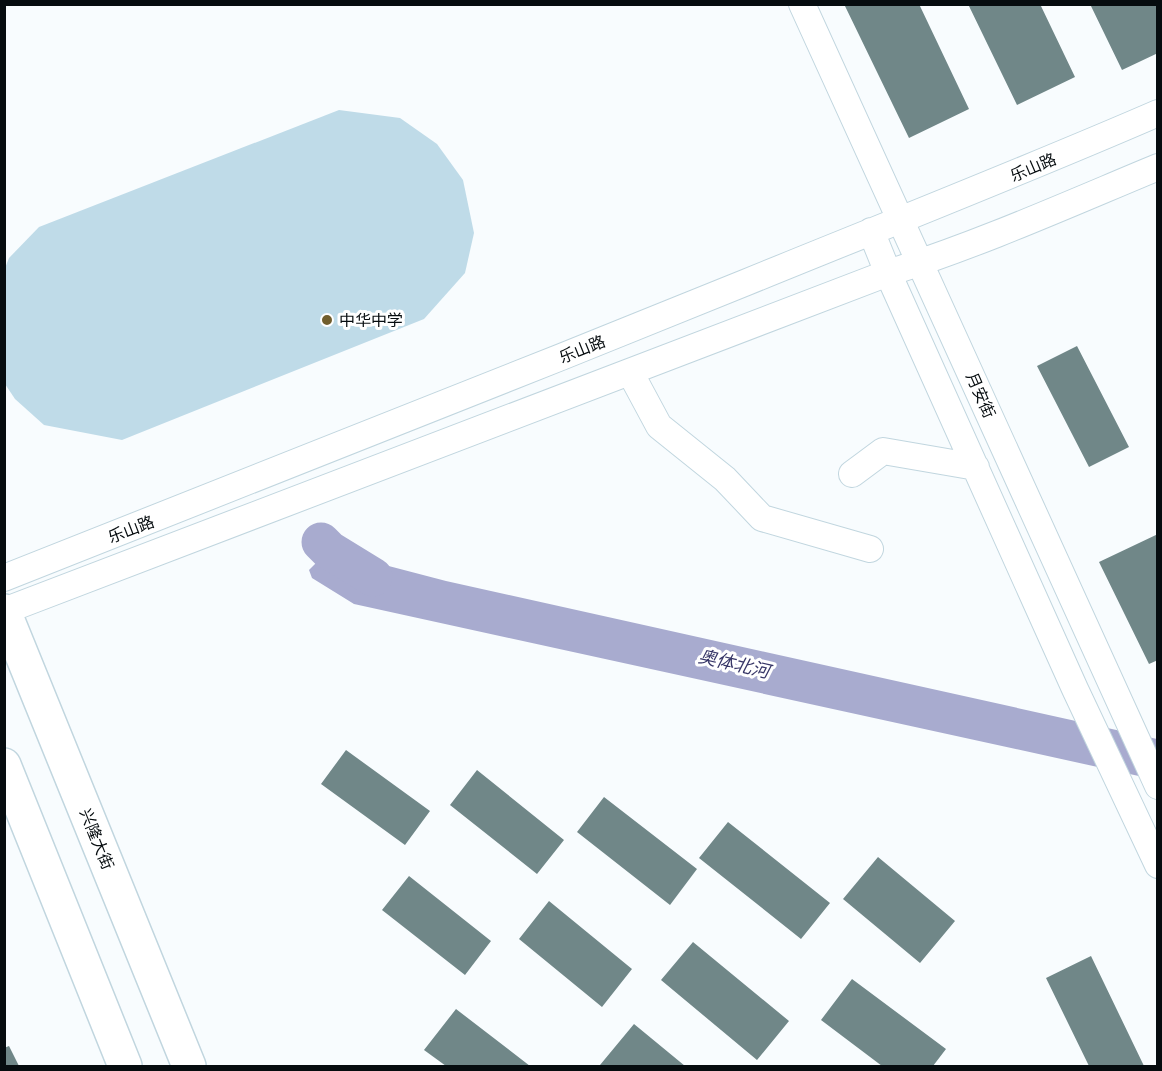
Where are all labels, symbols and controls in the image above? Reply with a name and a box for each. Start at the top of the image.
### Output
street label: 乐山路 [1007,147,1060,187]
place label: 中华中学 [339,309,403,332]
marker: 中华中学 [320,313,334,327]
street label: 乐山路 [556,330,609,369]
street label: 月安街 [960,369,1001,422]
street label: 乐山路 [105,510,158,549]
water label: 奥体北河 [696,643,775,685]
street label: 兴隆大街 [74,805,119,873]

